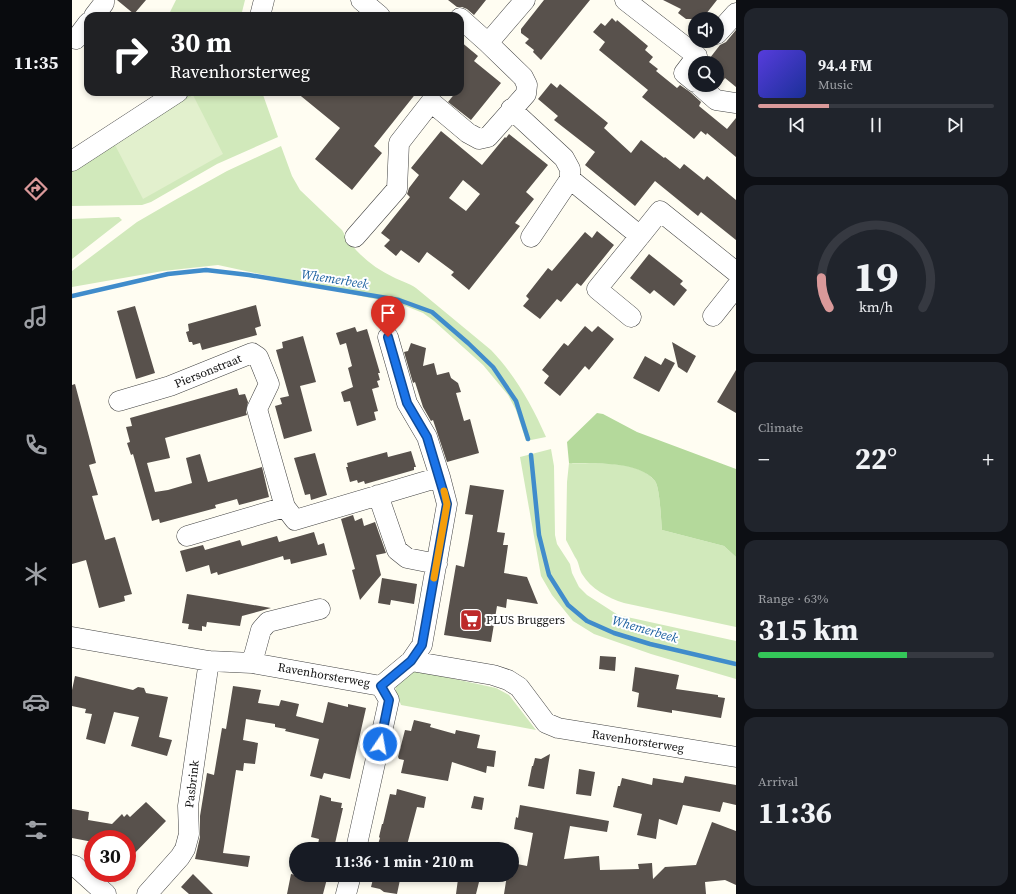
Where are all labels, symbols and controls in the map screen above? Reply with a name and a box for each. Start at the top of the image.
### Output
map controls [688,12,724,92]
button: sound [688,12,724,48]
text: 30 m [170,23,232,61]
icon: right [104,28,156,80]
text: 11:35 [14,50,58,75]
text: 94.4 FM [818,55,872,76]
button: search [688,56,724,92]
text: Ravenhorsterweg [170,59,310,84]
text: Music [818,76,853,93]
icon: previous [786,114,808,136]
icon: pause [865,114,887,136]
icon: next [944,114,966,136]
icon: directions [22,175,50,203]
text: 19 [853,248,899,305]
water label: Whemerbeek [300,265,371,293]
pin [371,296,405,337]
text: km/h [859,296,893,316]
icon: arrive [377,302,399,324]
icon: music [22,303,50,331]
street label: Piersonstraat [172,350,244,392]
text: Climate [758,419,803,436]
icon: phone [22,431,50,459]
text: 22° [855,438,897,479]
text: − [758,444,770,474]
text: + [982,444,994,474]
icon: climate [22,560,50,588]
text: Range · 63% [758,590,829,607]
supermarket icon: PLUS Bruggers [458,607,484,633]
text: 315 km [758,609,858,650]
water label: Whemerbeek [610,611,681,647]
place label: PLUS Bruggers [486,612,565,628]
street label: Ravenhorsterweg [277,659,371,691]
icon: car [22,688,50,716]
position arrow [359,723,401,765]
street label: Ravenhorsterweg [591,726,685,756]
street label: Pasbrink [181,759,203,809]
text: Arrival [758,773,798,790]
text: 11:36 [758,792,832,833]
icon: filters [22,816,50,844]
speed limit sign: 30 [84,830,136,882]
text: 11:36 · 1 min · 210 m [335,851,474,872]

